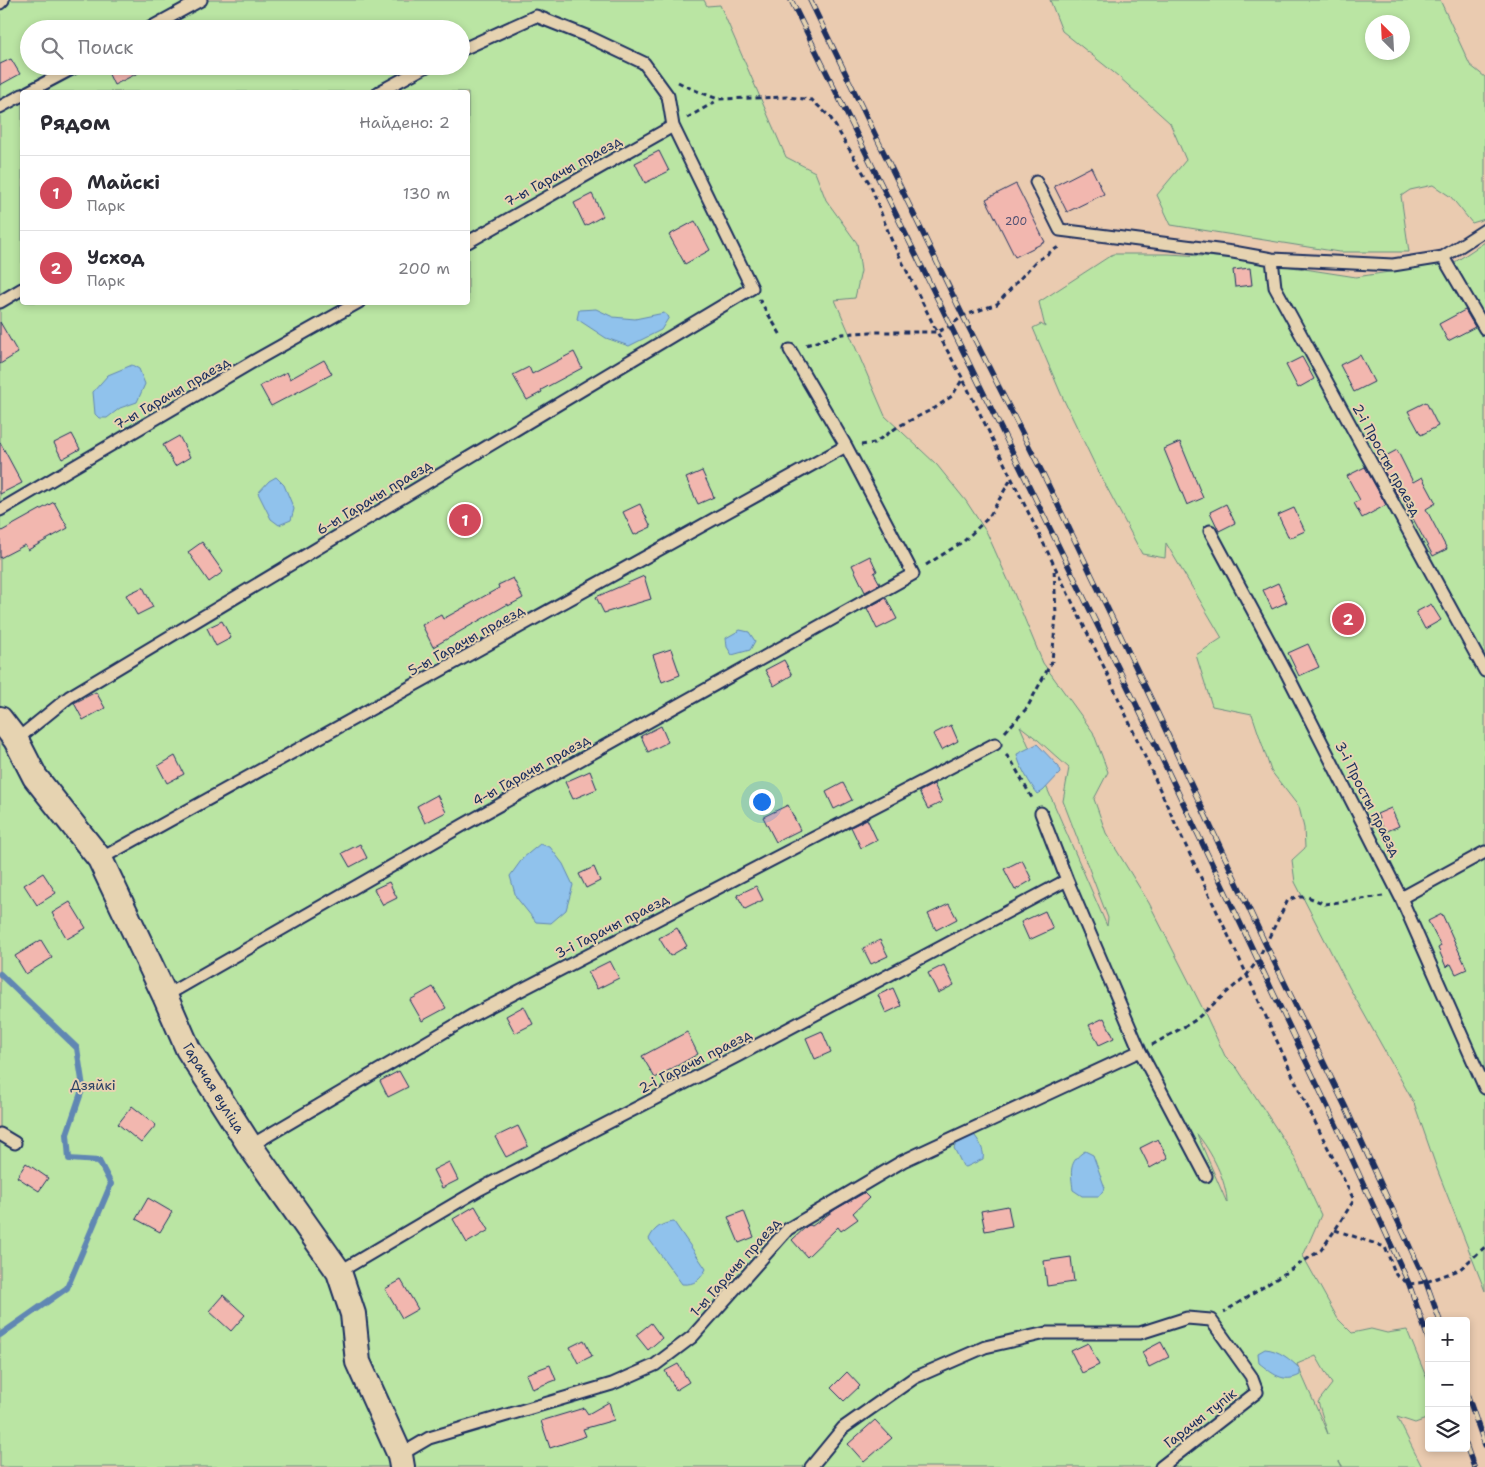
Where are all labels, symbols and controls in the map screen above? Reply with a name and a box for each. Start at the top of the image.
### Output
north arrow [1365,15,1410,60]
search box [20,20,470,75]
icon: search [38,34,66,62]
text: Поиск [78,35,133,60]
text: Рядом [40,109,110,137]
text: Найдено: 2 [359,112,450,133]
street label: 7-ы Гарачы праезд [501,131,625,211]
text: Майскі [87,170,160,195]
text: 1 [52,183,60,204]
text: 130 m [403,183,450,204]
text: Парк [87,195,125,216]
house number: 200 [1005,214,1027,229]
text: Усход [87,245,145,270]
text: 2 [50,258,62,279]
text: 200 m [398,258,450,279]
text: Парк [87,270,125,291]
street label: 7-ы Гарачы праезд [111,352,233,434]
street label: 2-і Просты праезд [1349,401,1425,520]
street label: 6-ы Гарачы праезд [313,455,435,539]
pin: 1 [449,501,481,539]
street label: 5-ы Гарачы праезд [405,600,527,679]
pin: 2 [1332,600,1364,638]
street label: 4-ы Гарачы праезд [469,730,593,810]
street label: 3-і Просты праезд [1331,738,1405,860]
your location [749,789,775,815]
street label: 3-і Гарачы праезд [552,890,672,962]
street label: 2-і Гарачы праезд [636,1025,755,1097]
street label: Гарачая вуліца [179,1039,249,1137]
park label: Дзяйкі [70,1076,116,1094]
street label: 1-ы Гарачы праезд [686,1214,784,1320]
map controls [1425,1317,1470,1452]
button: + [1425,1317,1470,1362]
button: − [1425,1362,1470,1407]
street label: Гарачы тупік [1160,1384,1240,1452]
button: layers [1425,1407,1470,1452]

